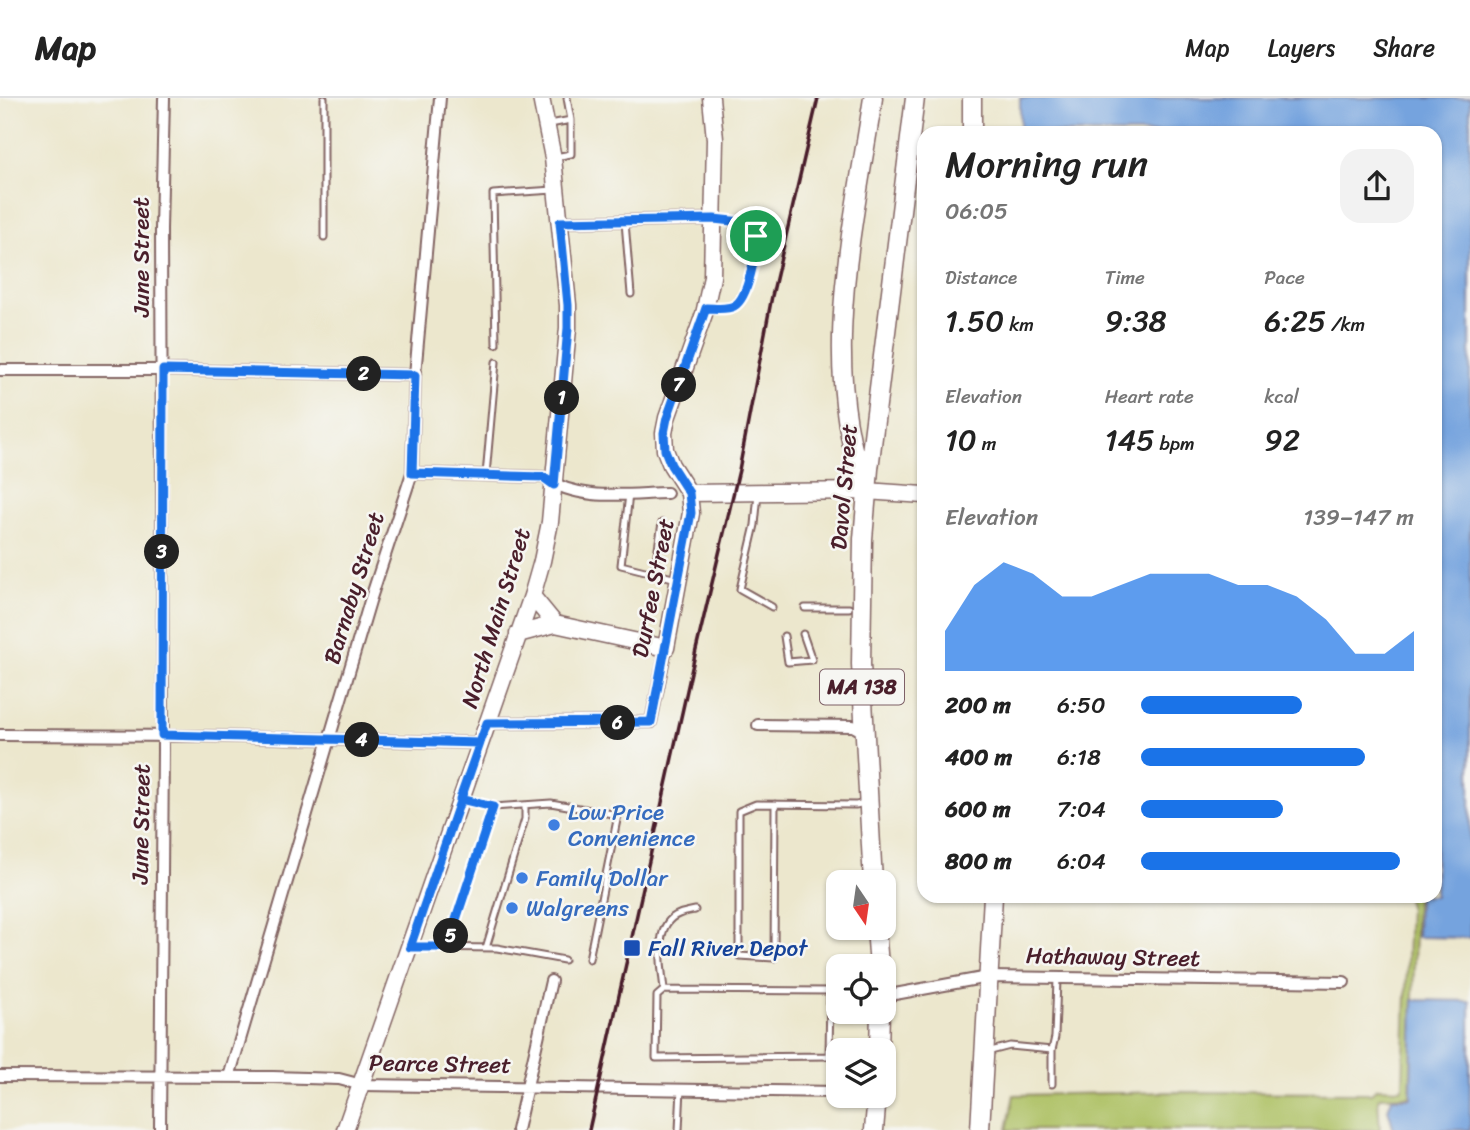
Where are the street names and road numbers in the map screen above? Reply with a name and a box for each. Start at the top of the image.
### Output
street label: June Street [121,197,162,318]
street label: Davol Street [818,422,870,552]
street label: Barnaby Street [311,507,397,669]
street label: Durfee Street [619,515,687,661]
street label: North Main Street [449,523,543,713]
road number: MA 138 [820,670,904,704]
street label: June Street [119,764,163,885]
street label: Hathaway Street [1025,935,1201,979]
street label: Pearce Street [369,1042,511,1086]

